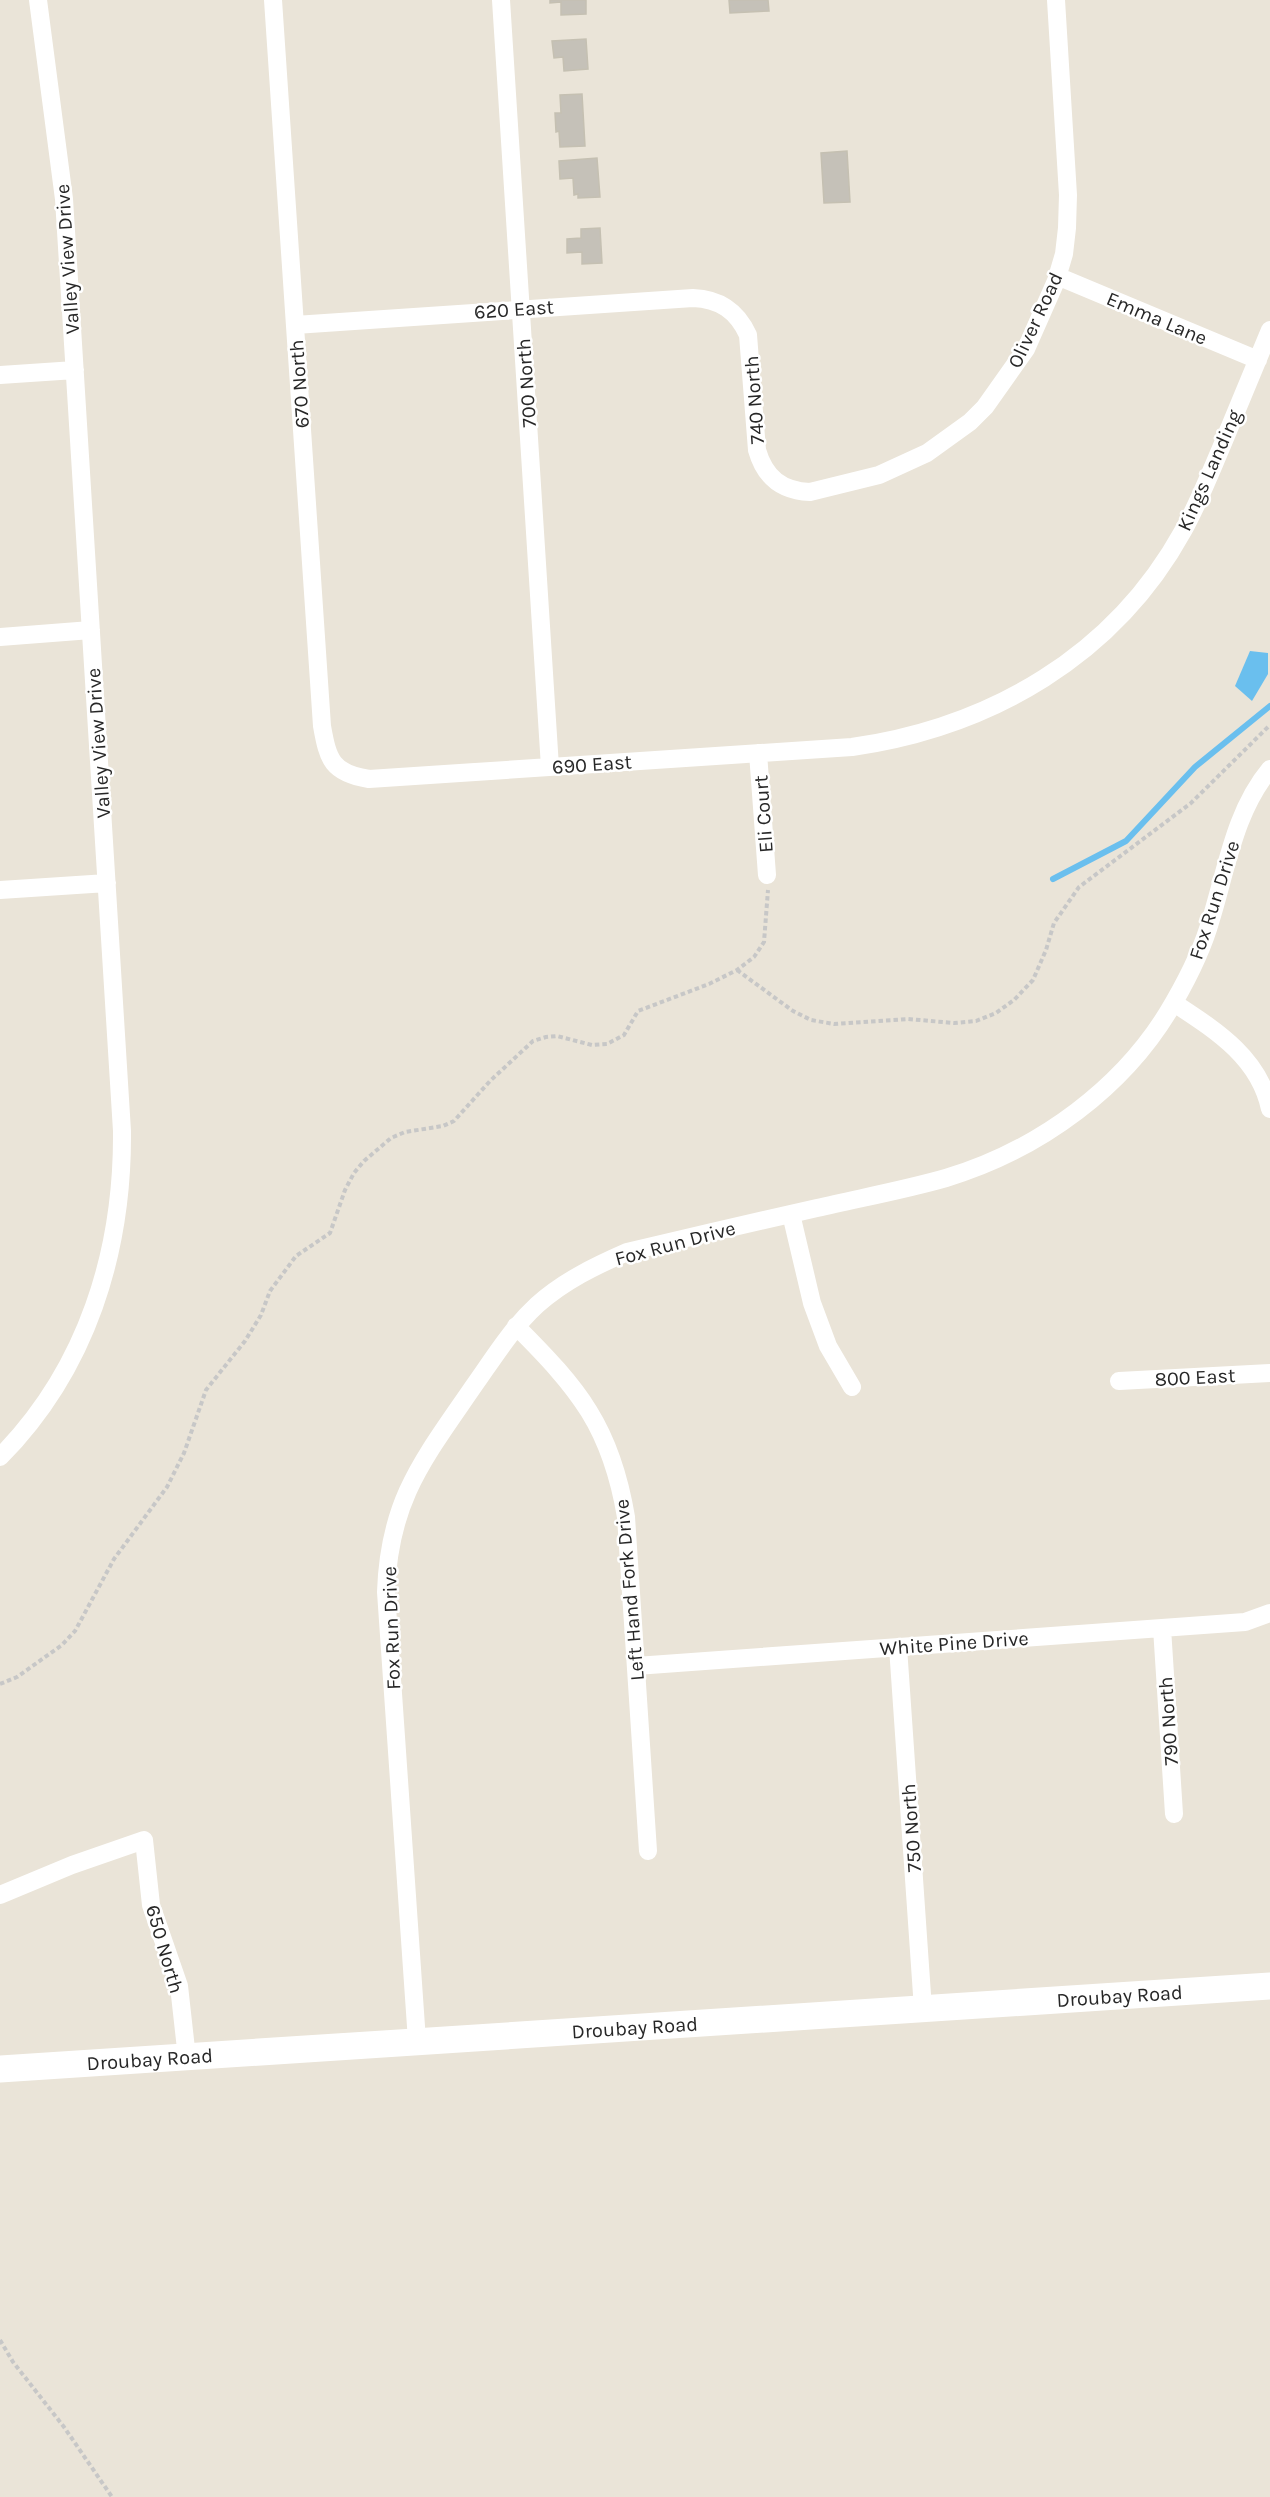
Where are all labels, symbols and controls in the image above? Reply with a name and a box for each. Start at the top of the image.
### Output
street label: Valley View Drive [51,183,84,335]
street label: Oliver Road [1003,269,1068,372]
street label: Emma Lane [1103,287,1211,350]
street label: 620 East [473,295,555,324]
street label: 700 North [512,338,541,428]
street label: 670 North [285,339,314,429]
street label: 740 North [740,355,769,445]
street label: Kings Landing [1172,406,1246,534]
street label: Valley View Drive [82,667,115,819]
street label: 690 East [551,750,633,779]
street label: Eli Court [749,774,778,853]
street label: Fox Run Drive [1184,838,1245,963]
street label: Fox Run Drive [612,1216,738,1271]
street label: 800 East [1154,1364,1237,1391]
street label: Left Hand Fork Drive [610,1498,649,1682]
street label: Fox Run Drive [378,1566,405,1690]
street label: White Pine Drive [879,1627,1029,1660]
street label: 790 North [1154,1676,1183,1766]
street label: 750 North [897,1783,926,1873]
street label: 650 North [141,1902,188,1996]
street label: Droubay Road [1056,1981,1184,2012]
street label: Droubay Road [571,2012,699,2044]
street label: Droubay Road [86,2044,214,2075]

